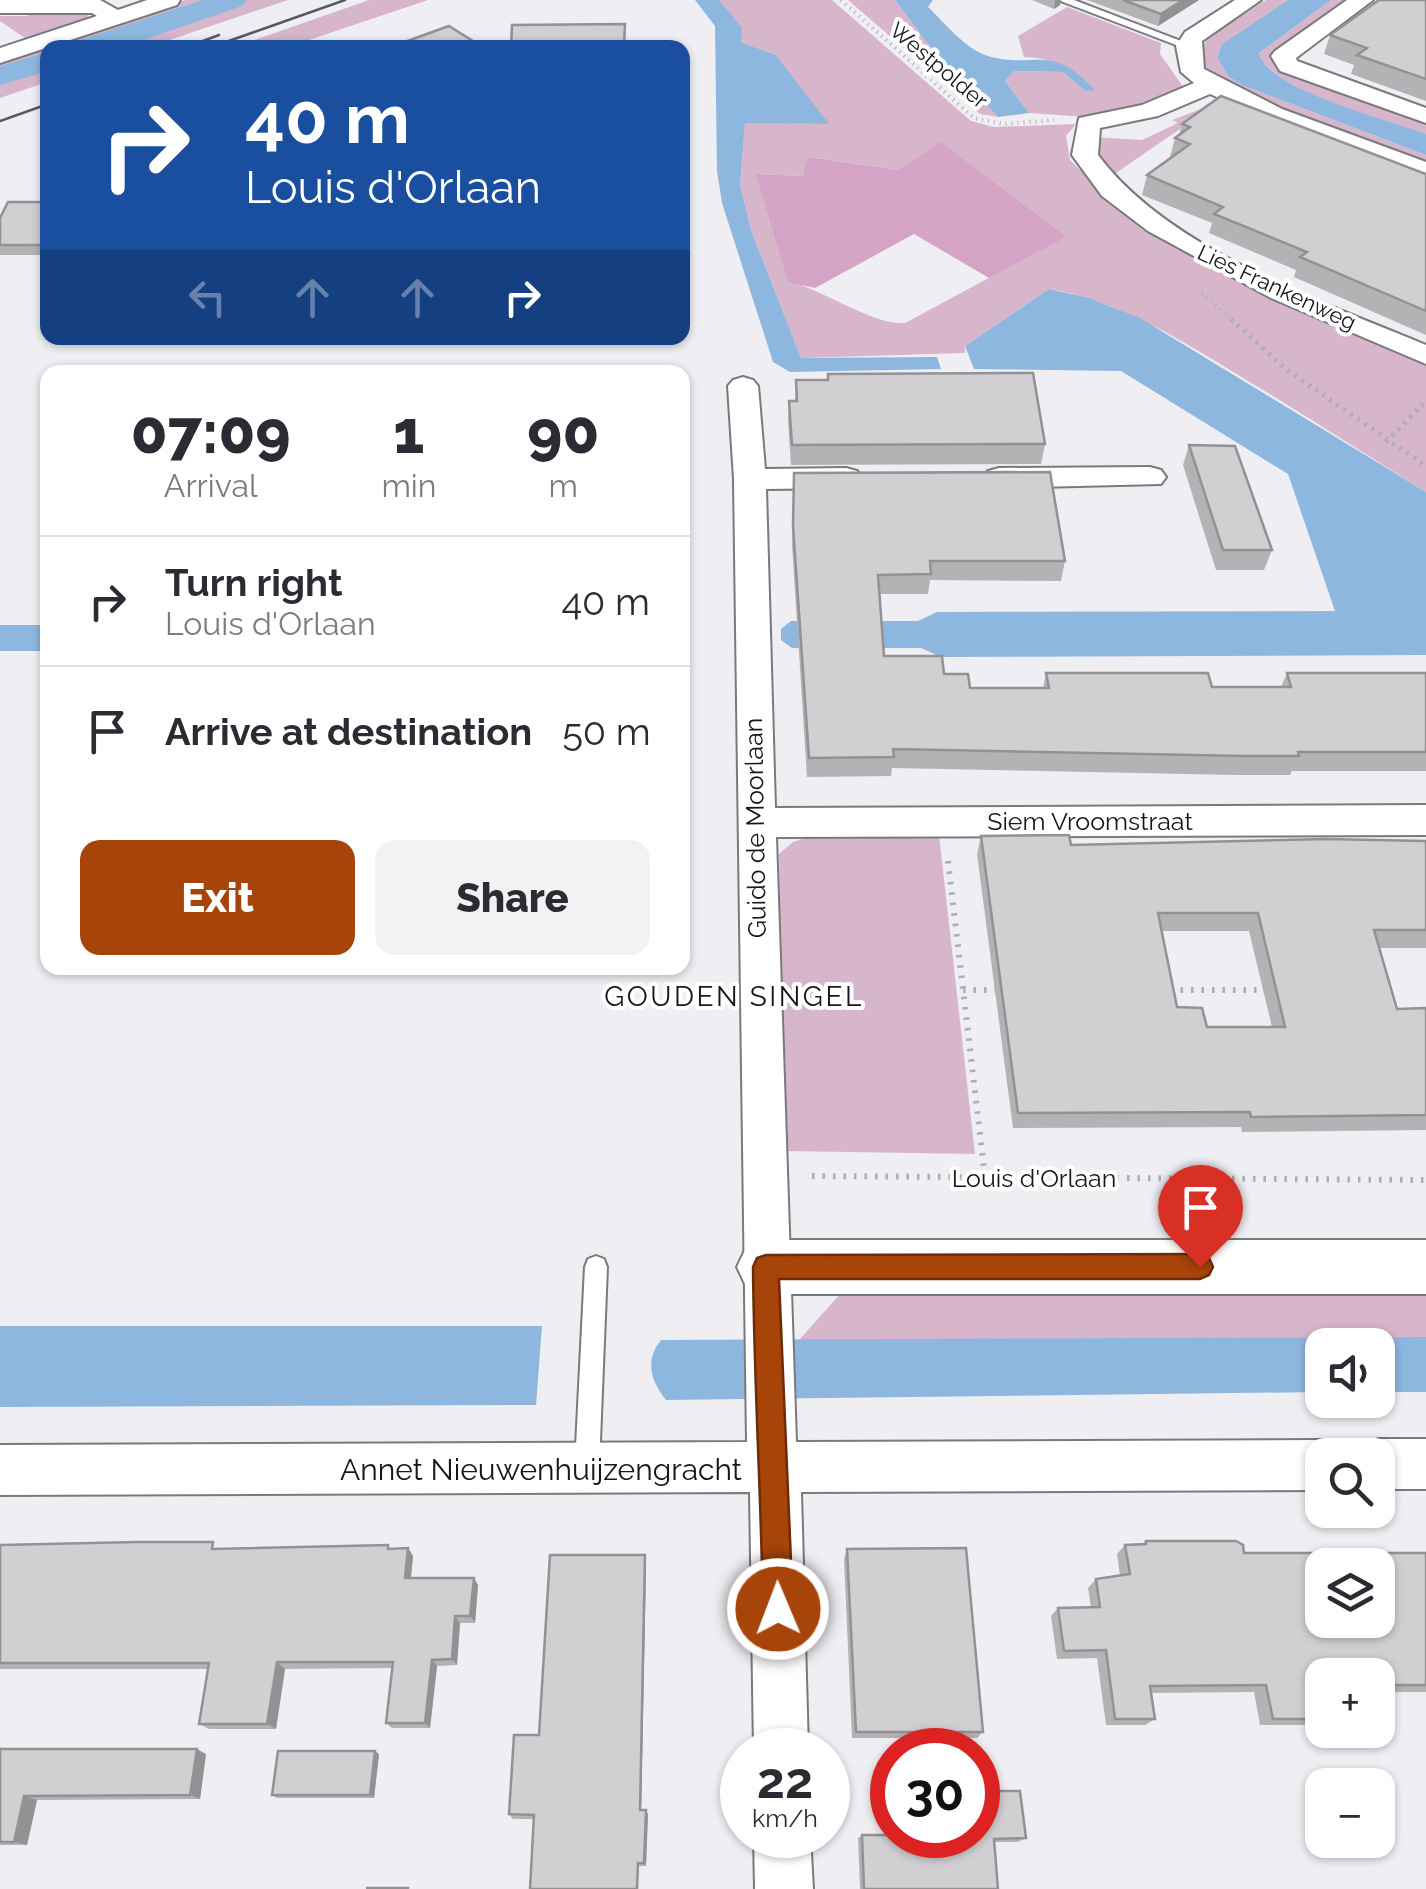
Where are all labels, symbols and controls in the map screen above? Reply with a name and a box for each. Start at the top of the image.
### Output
street label: Westpolder [885,17,993,114]
text: 40 m [245,77,410,159]
icon: right [80,80,210,210]
text: Louis d'Orlaan [245,161,541,214]
street label: Lies Frankenweg [1194,239,1360,335]
icon: left [180,270,235,325]
icon: ahead [285,270,340,325]
icon: ahead [390,270,445,325]
icon: right [495,270,550,325]
text: 07:09 [131,397,291,467]
text: 1 [393,397,424,467]
text: 90 [527,397,599,467]
text: Arrival [164,467,258,504]
text: min [381,467,436,504]
text: m [548,467,578,504]
text: Turn right [165,560,342,605]
icon: right [80,574,135,629]
text: 40 m [561,579,650,624]
text: Louis d'Orlaan [165,605,376,642]
icon: arrive [80,704,135,759]
text: Arrive at destination [165,709,532,754]
text: 50 m [562,709,651,754]
street label: Guido de Moorlaan [738,718,772,938]
street label: Siem Vroomstraat [987,806,1193,836]
button: Exit [80,840,355,955]
button: Share [375,840,650,955]
district label: GOUDEN SINGEL [604,980,864,1013]
street label: Louis d'Orlaan [952,1163,1116,1193]
pin [1158,1165,1243,1268]
icon: arrive [1173,1180,1228,1235]
map controls [1305,1328,1395,1858]
button: sound [1305,1328,1395,1418]
button: search [1305,1438,1395,1528]
street label: Annet Nieuwenhuijzengracht [340,1452,742,1487]
button: layers [1305,1548,1395,1638]
position arrow [726,1557,830,1661]
button: + [1305,1658,1395,1748]
speed limit sign: 30 [870,1728,1000,1858]
text: 22 [757,1751,813,1810]
button: − [1305,1768,1395,1858]
text: km/h [752,1803,818,1833]

